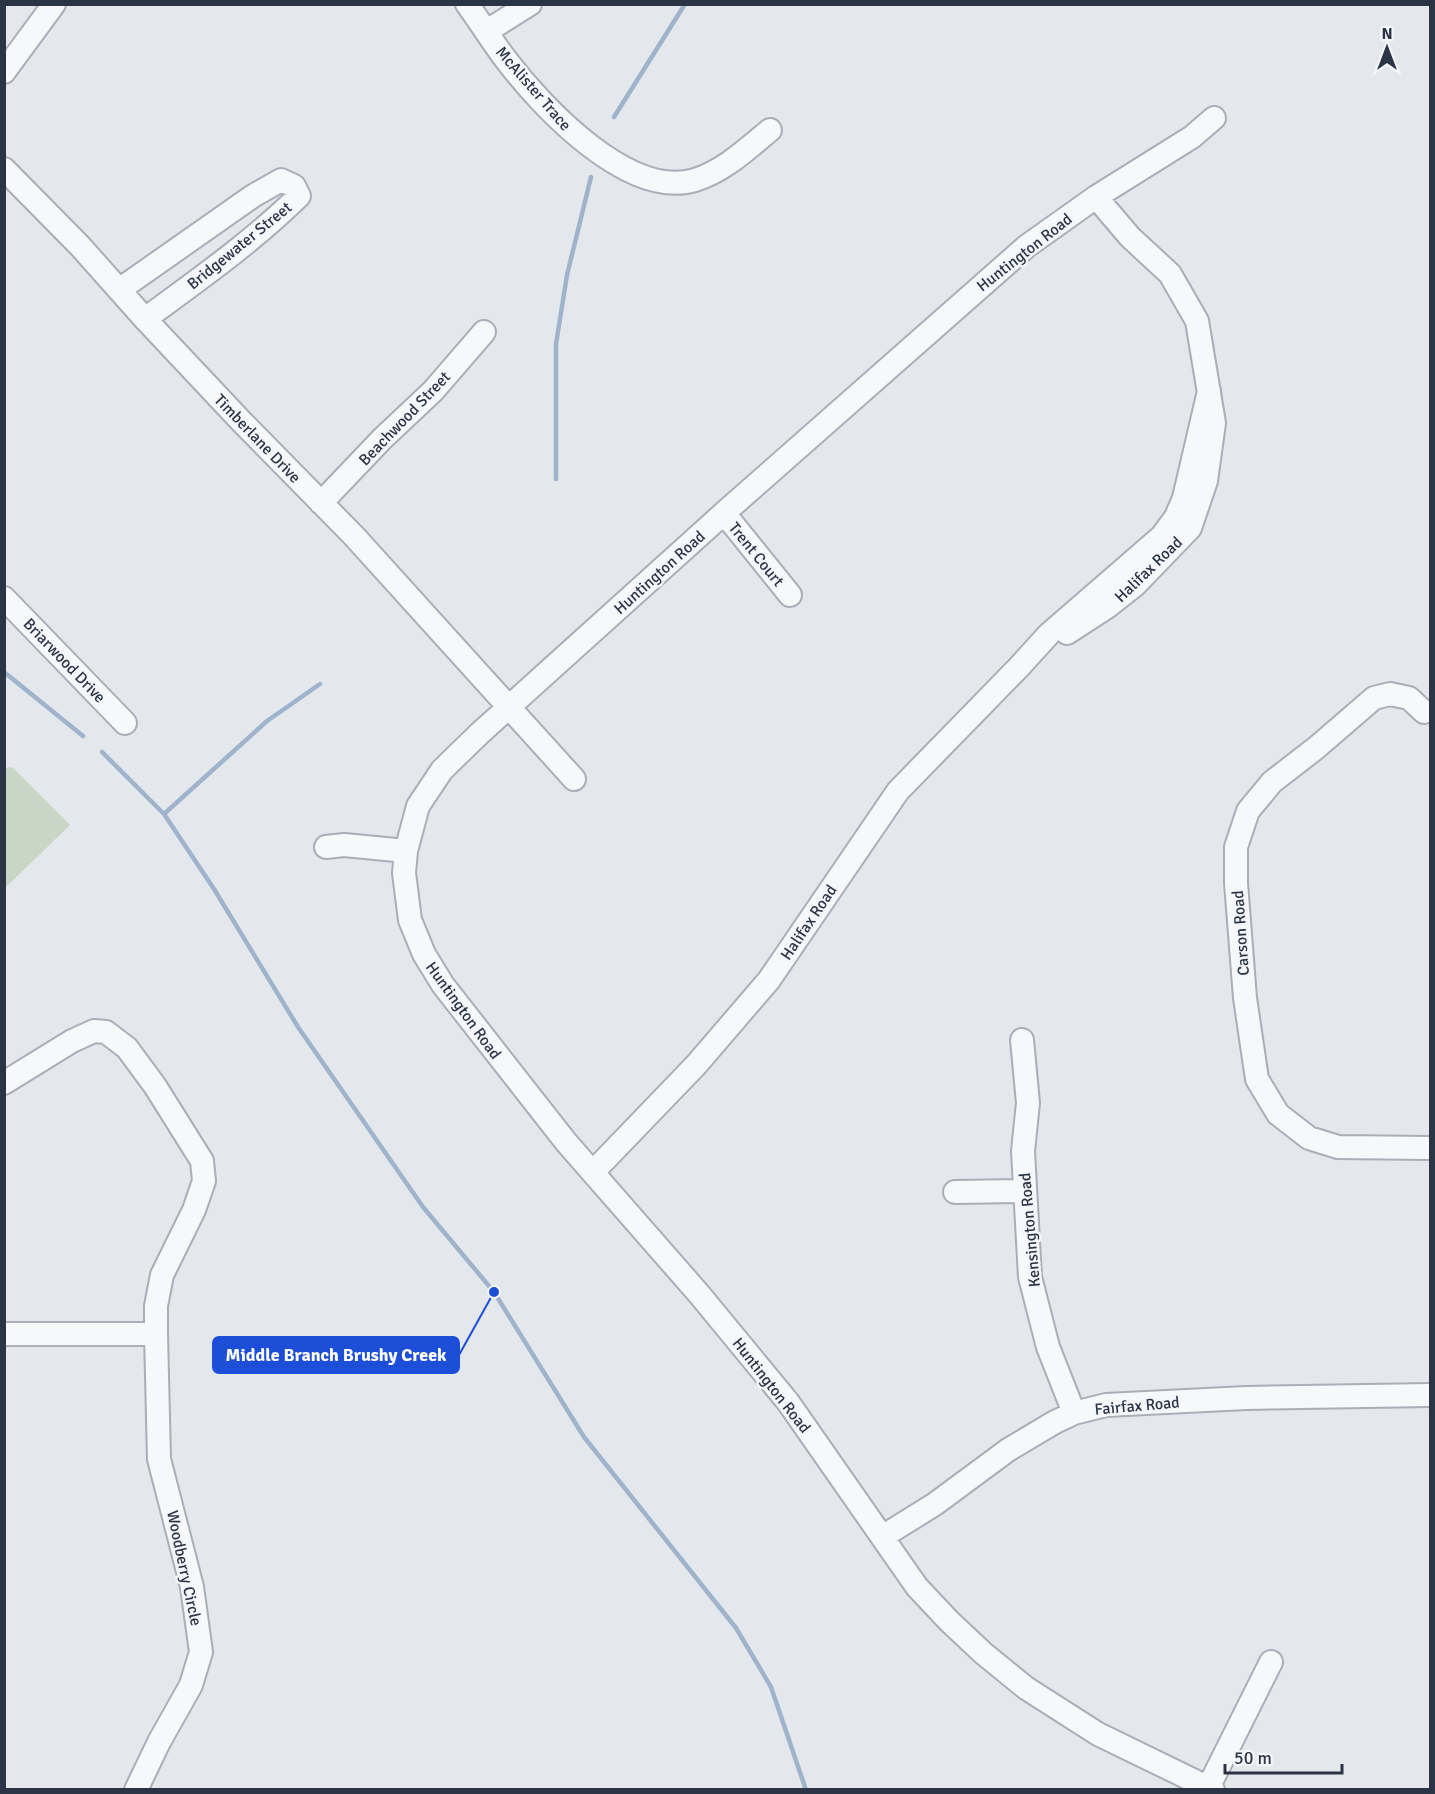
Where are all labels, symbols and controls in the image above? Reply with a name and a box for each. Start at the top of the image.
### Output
north arrow [1357,18,1417,78]
text: N [1381,24,1393,44]
street label: McAlister Trace [491,42,575,135]
street label: Bridgewater Street [183,197,296,294]
street label: Huntington Road [973,209,1076,296]
street label: Beachwood Street [355,367,455,470]
street label: Timberlane Drive [210,390,305,487]
street label: Trent Court [724,518,788,591]
street label: Huntington Road [610,527,709,619]
street label: Halifax Road [1111,533,1187,607]
street label: Briarwood Drive [19,614,110,707]
street label: Halifax Road [776,881,841,964]
street label: Carson Road [1228,890,1254,976]
street label: Huntington Road [421,958,505,1063]
street label: Kensington Road [1015,1172,1045,1288]
street label: Huntington Road [728,1334,815,1437]
callout: Middle Branch Brushy Creek [213,1337,459,1373]
text: Middle Branch Brushy Creek [225,1344,447,1366]
street label: Fairfax Road [1094,1392,1180,1420]
street label: Woodberry Circle [162,1509,206,1628]
scale bar [1225,1737,1342,1775]
text: 50 m [1234,1747,1272,1769]

